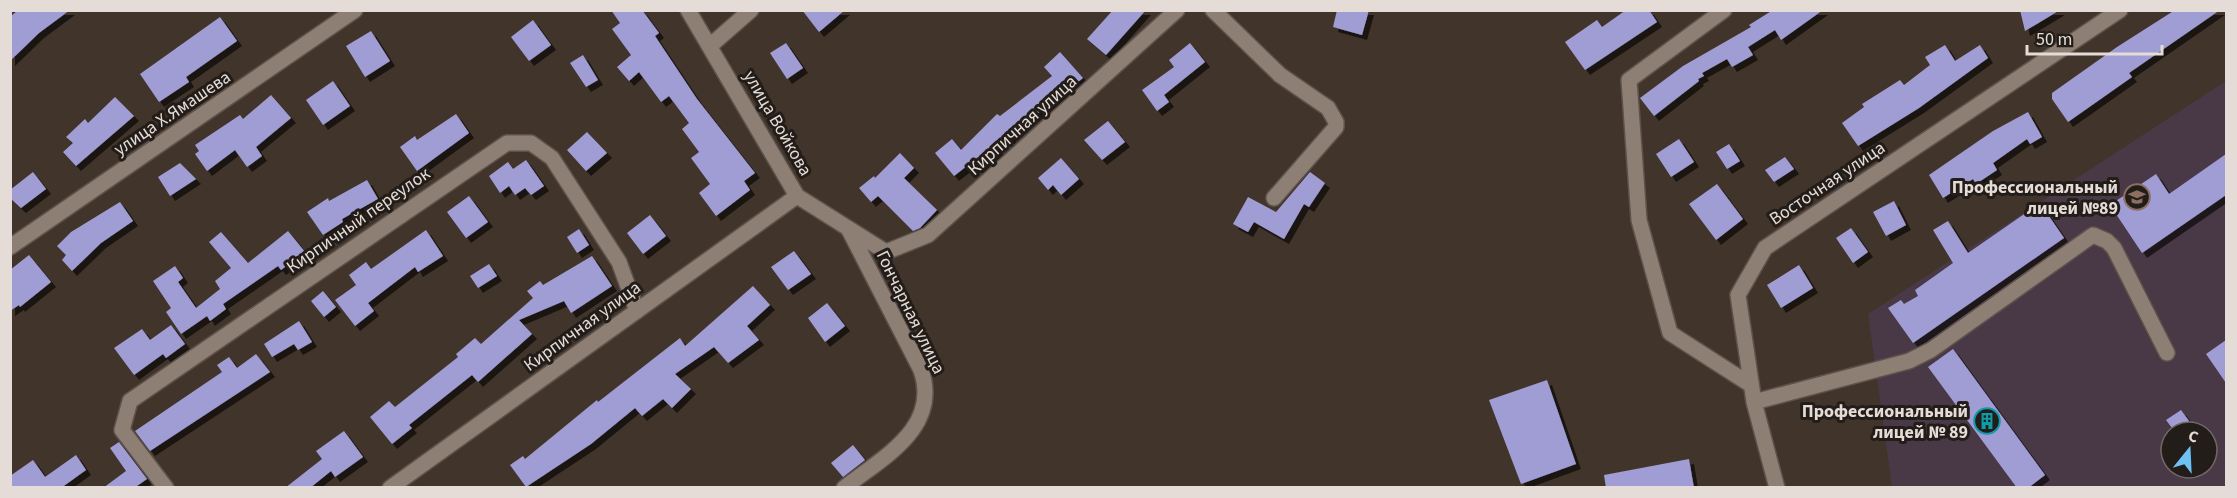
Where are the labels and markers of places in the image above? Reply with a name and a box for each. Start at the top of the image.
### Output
place label: Профессиональный лицей №89 [1952,175,2118,221]
school or university icon: Профессиональный лицей №89 [2122,182,2152,212]
place label: Профессиональный лицей № 89 [1802,399,1968,445]
building icon: Профессиональный лицей № 89 [1972,406,2002,436]

